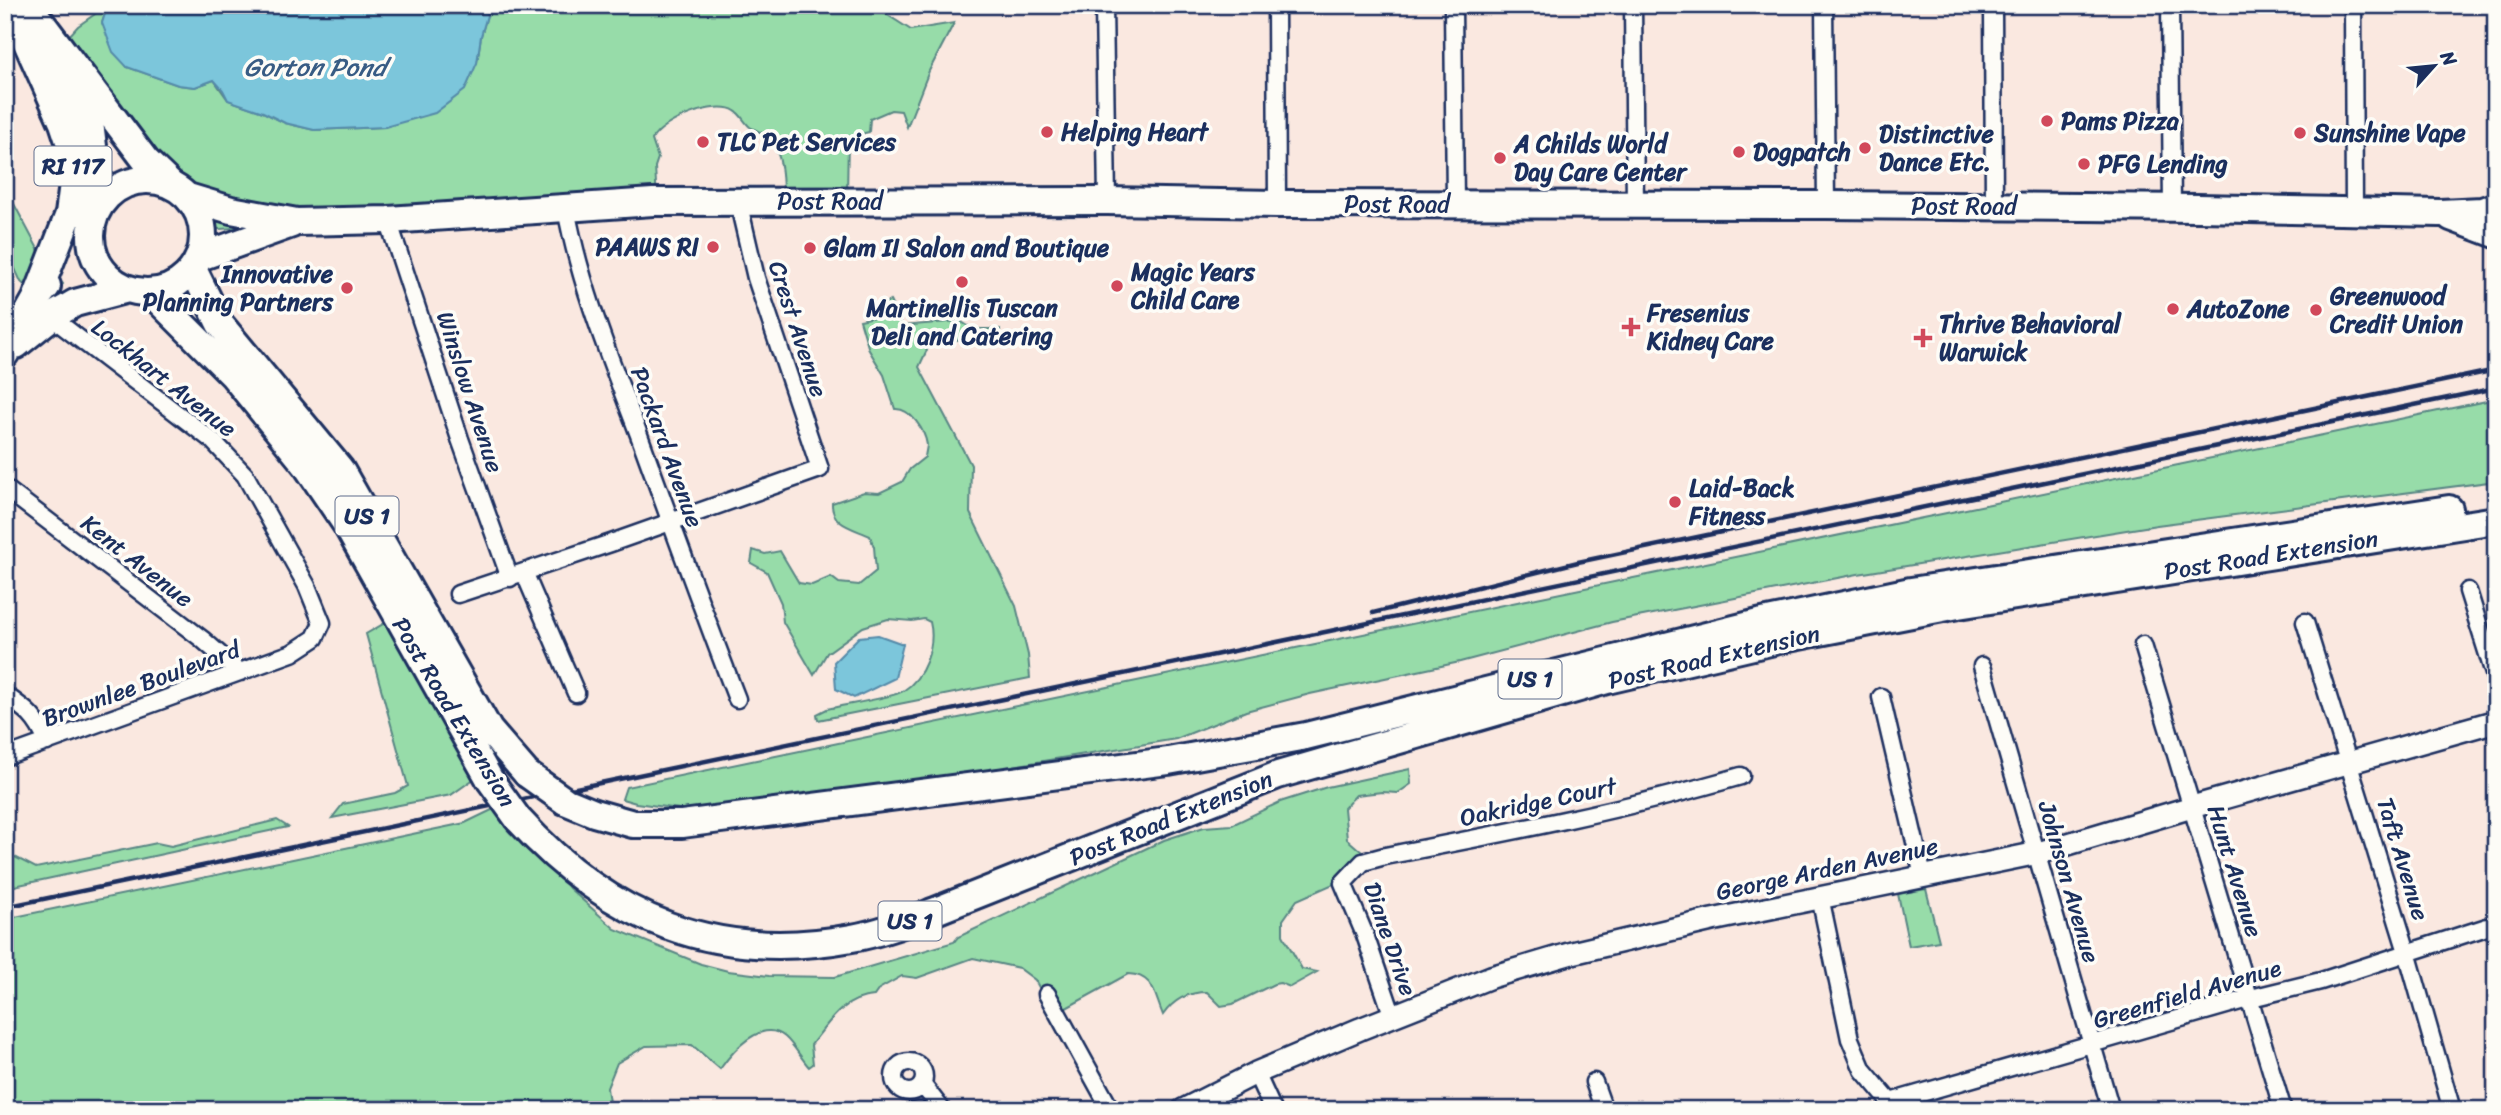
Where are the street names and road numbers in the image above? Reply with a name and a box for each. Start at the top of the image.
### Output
road number: RI 117 [34,146,112,186]
street label: Post Road [777,180,884,222]
street label: Post Road [1344,183,1451,225]
street label: Post Road [1911,185,2018,227]
street label: Crest Avenue [756,255,840,403]
street label: Winslow Avenue [424,306,516,478]
street label: Lockhart Avenue [82,307,246,449]
street label: Packard Avenue [618,360,716,534]
road number: US 1 [336,496,398,536]
street label: Kent Avenue [71,503,203,619]
street label: Post Road Extension [2161,517,2381,593]
street label: Post Road Extension [380,609,528,816]
street label: Post Road Extension [1604,612,1824,702]
street label: Brownlee Boulevard [36,628,248,739]
road number: US 1 [1498,660,1562,698]
street label: Post Road Extension [1063,758,1279,878]
street label: Oakridge Court [1456,765,1621,839]
street label: Taft Avenue [2364,792,2442,926]
street label: Johnson Avenue [2026,795,2112,968]
street label: Hunt Avenue [2195,799,2275,943]
street label: George Arden Avenue [1712,825,1942,913]
street label: Diane Drive [1351,876,1429,1002]
road number: US 1 [878,902,942,940]
street label: Greenfield Avenue [2088,947,2287,1041]

